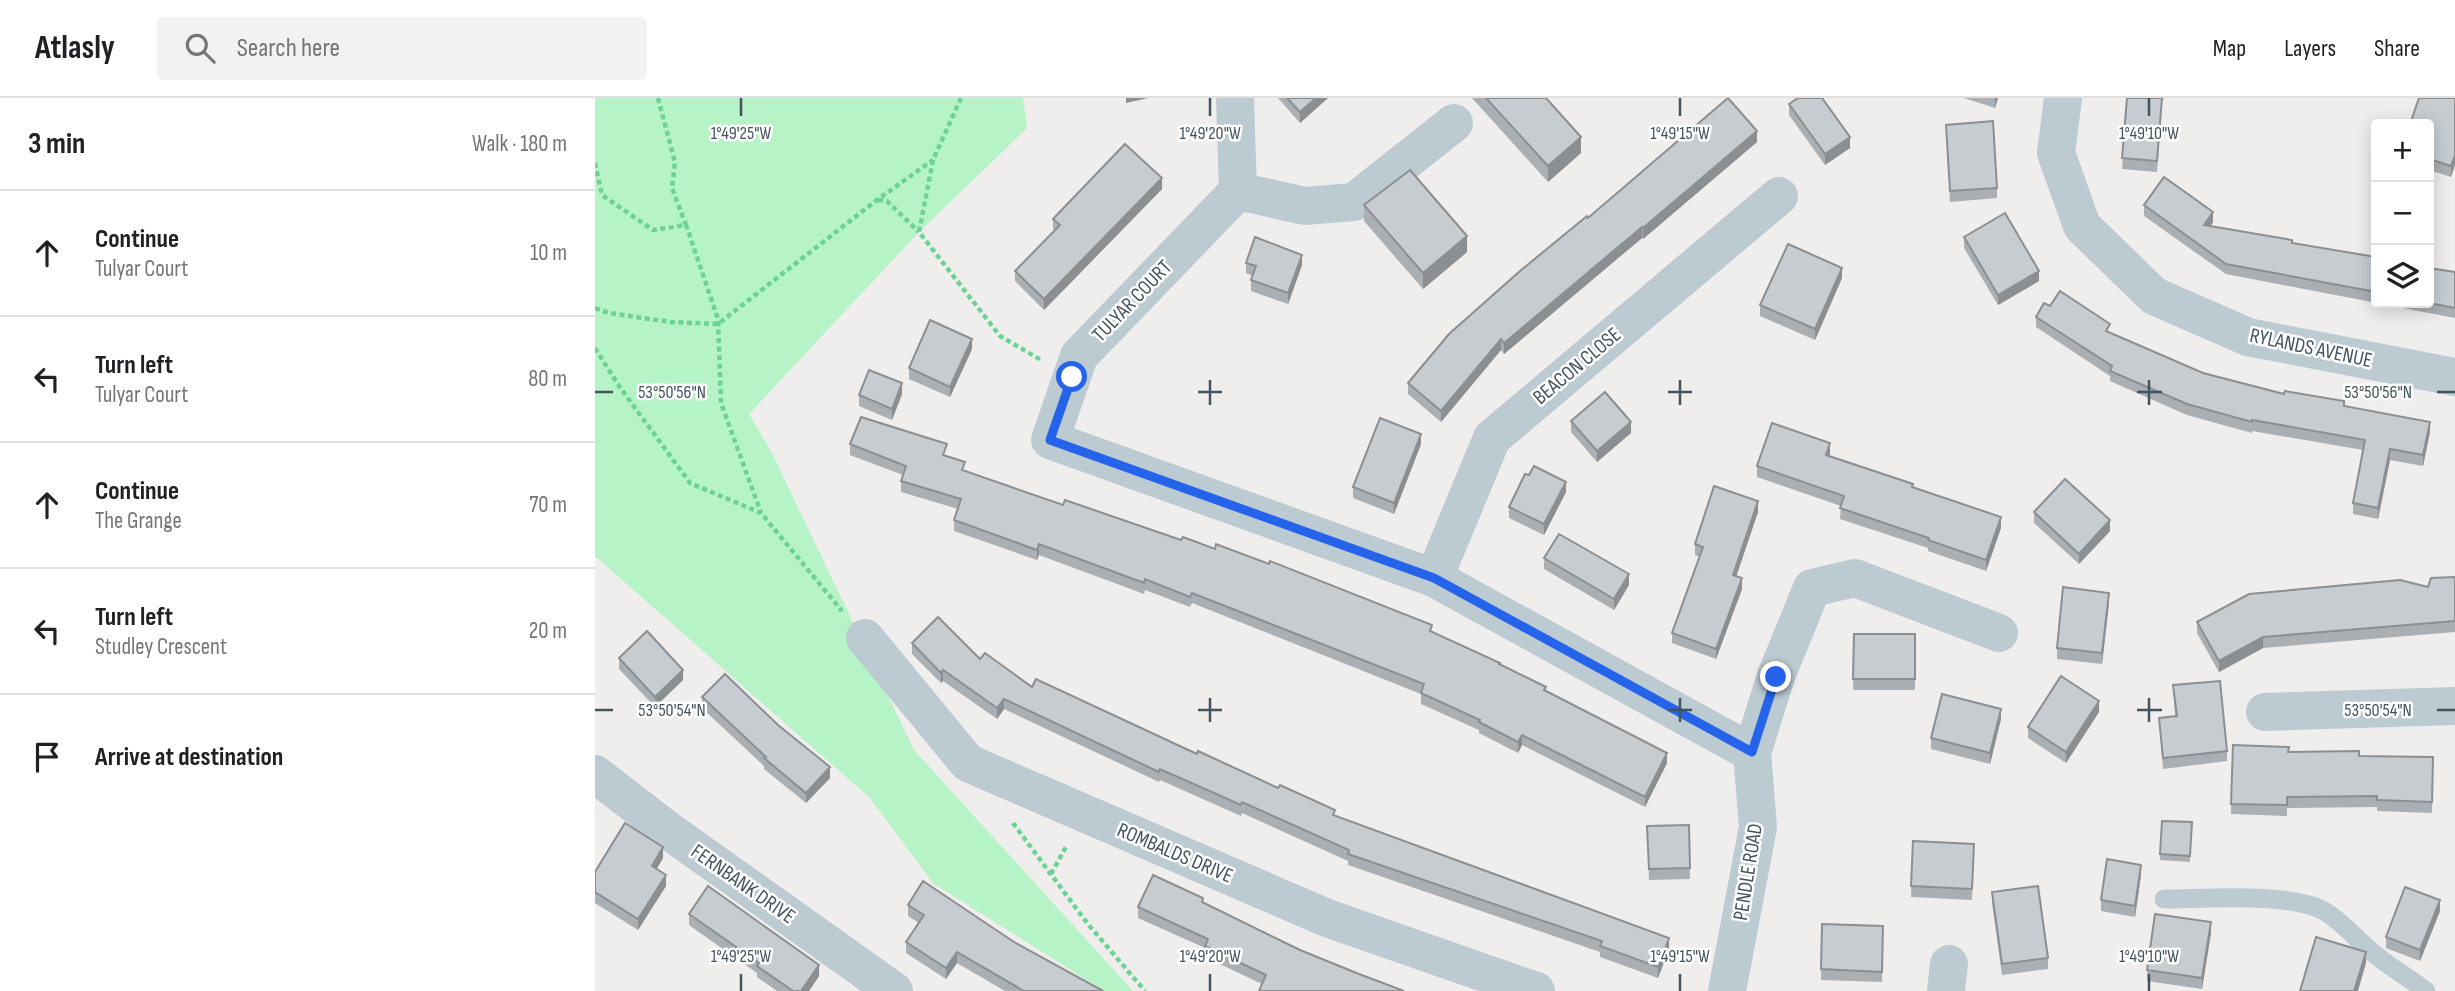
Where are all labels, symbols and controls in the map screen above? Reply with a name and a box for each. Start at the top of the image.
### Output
search box [157,17,647,80]
text: Atlasly [35,28,115,68]
icon: search [181,29,219,67]
text: Search here [237,33,340,64]
text: Map [2213,34,2246,63]
text: Layers [2284,34,2336,63]
text: Share [2374,34,2420,63]
map controls [2371,119,2434,308]
button: + [2371,119,2434,182]
text: 1°49'25"W [711,123,771,144]
text: 1°49'20"W [1179,123,1241,144]
text: 1°49'15"W [1650,123,1710,144]
text: 1°49'10"W [2119,123,2179,144]
text: 3 min [28,126,85,162]
text: Walk · 180 m [472,130,567,158]
button: − [2371,182,2434,245]
text: Continue [95,224,179,255]
icon: ahead [28,234,66,272]
text: 10 m [530,239,567,267]
button: layers [2371,245,2434,308]
text: Tulyar Court [95,255,188,283]
street label: TULYAR COURT [1087,255,1177,347]
street label: BEACON CLOSE [1528,322,1626,410]
street label: RYLANDS AVENUE [2247,323,2375,373]
text: Turn left [95,350,173,381]
icon: left [28,360,66,398]
route start [1056,361,1087,392]
text: 80 m [528,365,567,393]
text: Tulyar Court [95,381,188,409]
text: 53°50'56"N [638,382,706,403]
text: 53°50'56"N [2344,382,2412,403]
text: Continue [95,476,179,507]
icon: ahead [28,486,66,524]
text: 70 m [529,491,567,519]
text: The Grange [95,507,182,535]
text: Turn left [95,602,173,633]
icon: left [28,612,66,650]
text: 20 m [529,617,567,645]
text: Studley Crescent [95,633,227,661]
route end [1760,661,1791,692]
text: 53°50'54"N [638,700,706,721]
text: 53°50'54"N [2344,700,2412,721]
icon: arrive [28,738,66,776]
text: Arrive at destination [95,742,283,773]
street label: ROMBALDS DRIVE [1113,817,1237,889]
street label: PENDLE ROAD [1728,822,1768,922]
street label: FERNBANK DRIVE [686,839,800,929]
text: 1°49'25"W [711,946,771,967]
text: 1°49'20"W [1179,946,1241,967]
text: 1°49'15"W [1650,946,1710,967]
text: 1°49'10"W [2119,946,2179,967]

